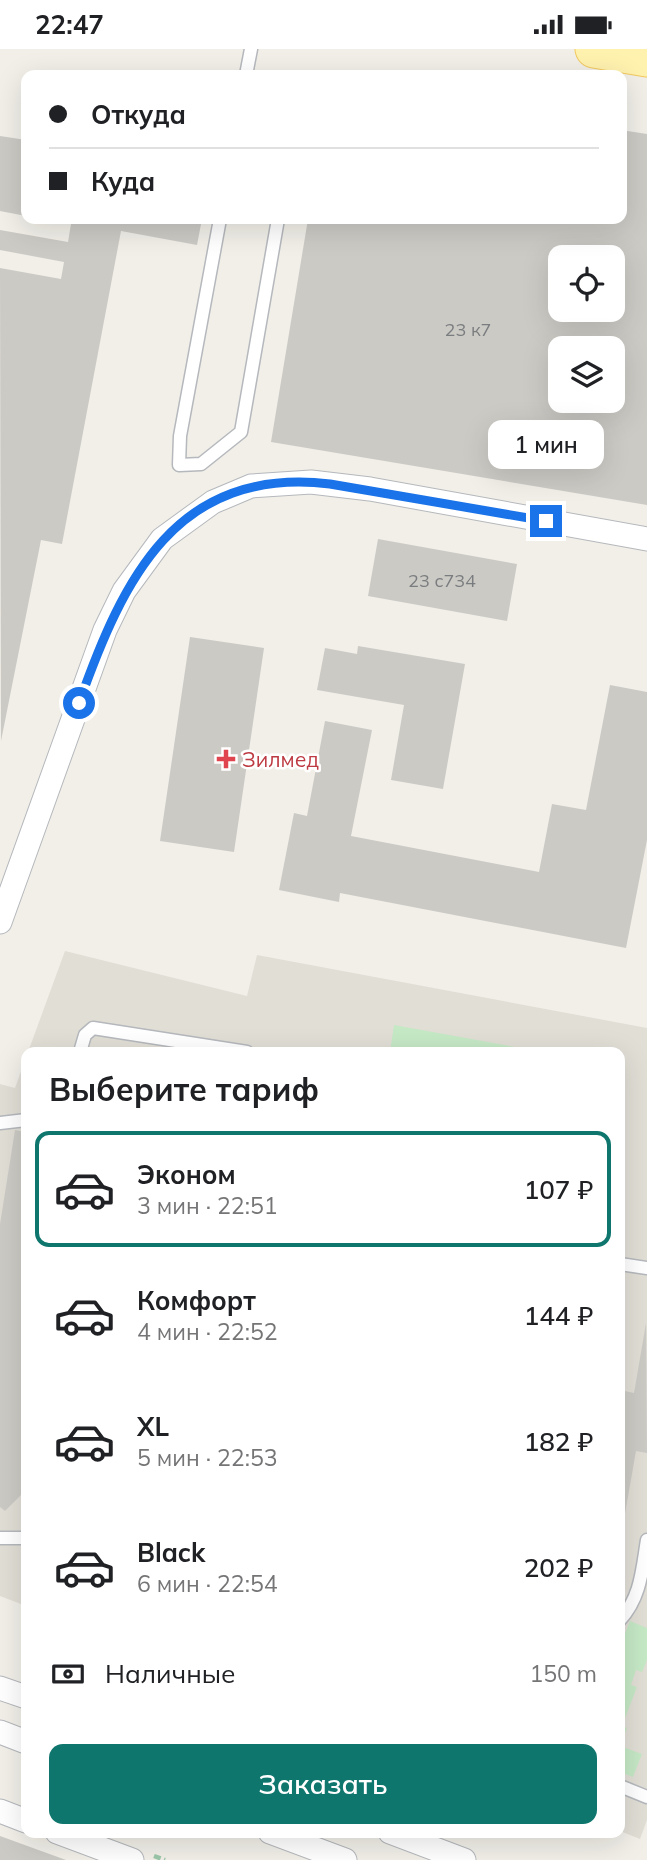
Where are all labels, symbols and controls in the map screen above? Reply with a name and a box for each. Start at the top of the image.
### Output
text: 22:47 [35,8,104,41]
text: Откуда [91,98,186,131]
text: Куда [91,165,155,198]
map controls [548,245,625,413]
button: locate [548,245,625,322]
house number: 23 к7 [445,318,491,341]
button: layers [548,336,625,413]
callout: 1 мин [488,419,604,469]
text: 1 мин [514,430,578,459]
route end [530,505,562,537]
house number: 23 с734 [408,569,476,592]
route start [63,687,95,719]
place label: Зилмед [242,746,319,772]
marker: Зилмед [216,749,236,769]
text: Выберите тариф [49,1069,319,1109]
icon: car [53,1158,116,1221]
text: Эконом [137,1158,236,1191]
text: 107 ₽ [524,1173,593,1206]
text: 3 мин · 22:51 [137,1191,277,1220]
icon: car [53,1284,116,1347]
text: Комфорт [137,1284,256,1317]
text: 144 ₽ [524,1299,593,1332]
text: 4 мин · 22:52 [137,1317,277,1346]
icon: car [53,1410,116,1473]
text: XL [137,1410,169,1443]
text: 182 ₽ [524,1425,593,1458]
text: 5 мин · 22:53 [137,1443,277,1472]
icon: car [53,1536,116,1599]
text: Black [137,1536,205,1569]
text: 202 ₽ [524,1551,593,1584]
text: 6 мин · 22:54 [137,1569,277,1598]
icon: cash [49,1655,87,1693]
text: Наличные [105,1657,235,1690]
text: 150 m [529,1659,597,1688]
button: Заказать [49,1744,597,1824]

